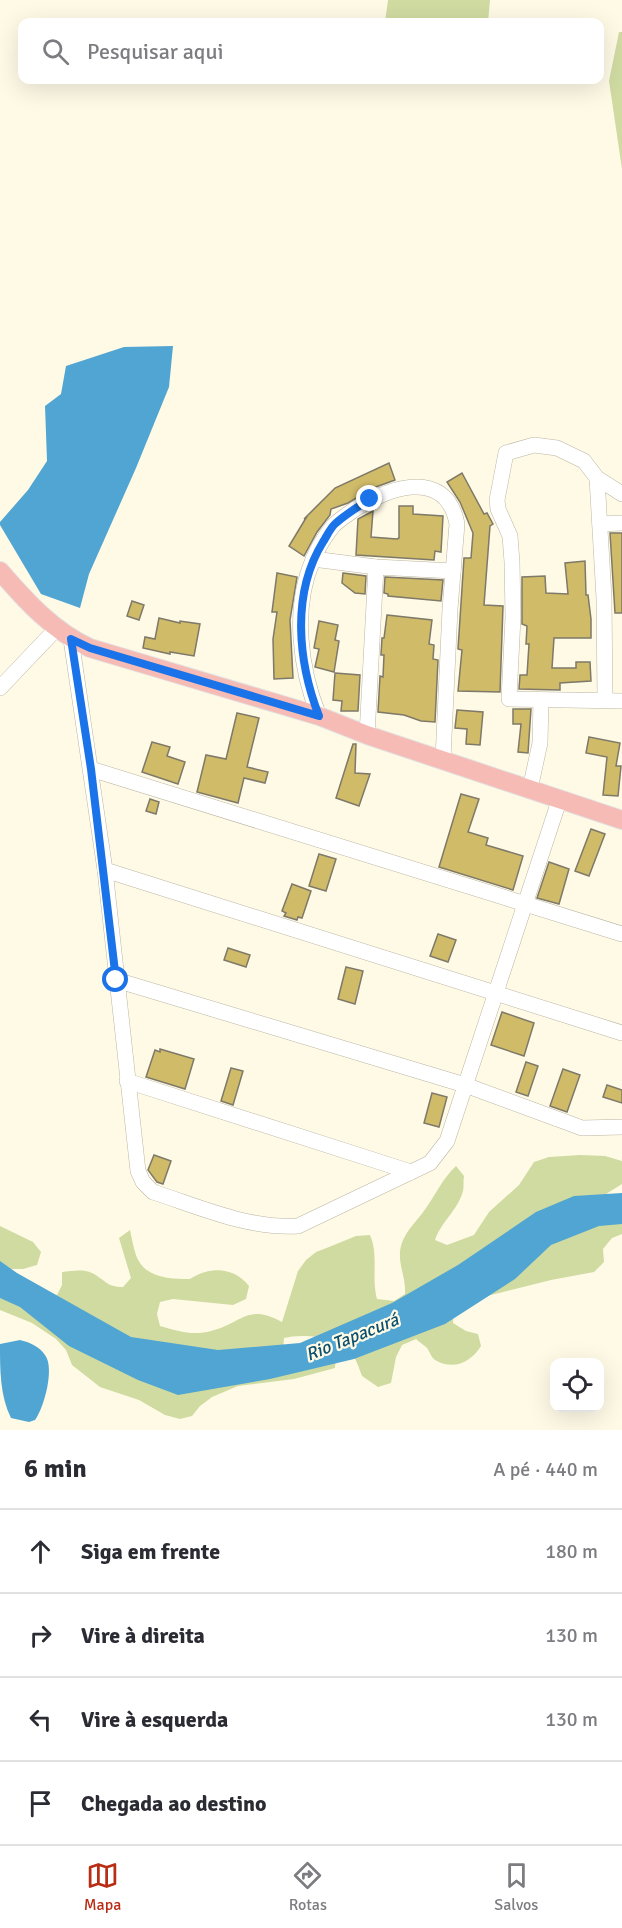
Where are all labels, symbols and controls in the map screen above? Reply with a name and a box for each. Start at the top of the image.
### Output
search box [18,18,604,84]
icon: search [39,35,72,68]
text: Pesquisar aqui [87,38,223,65]
route end [356,485,382,511]
route start [102,966,128,992]
water label: Rio Tapacurá [302,1308,402,1366]
map controls [550,1358,604,1412]
button: locate [550,1358,604,1412]
text: 6 min [24,1453,87,1485]
text: A pé · 440 m [493,1457,598,1482]
icon: ahead [24,1535,57,1568]
text: Siga em frente [81,1538,220,1565]
text: 180 m [545,1539,598,1564]
icon: right [24,1619,57,1652]
text: Vire à direita [81,1622,205,1649]
text: 130 m [545,1623,598,1648]
icon: left [24,1703,57,1736]
text: Vire à esquerda [81,1706,228,1733]
text: 130 m [545,1707,598,1732]
icon: arrive [24,1787,57,1820]
text: Chegada ao destino [81,1790,267,1817]
tab: Mapa [84,1859,121,1915]
tab: Rotas [289,1859,327,1915]
tab: Salvos [494,1859,538,1915]

